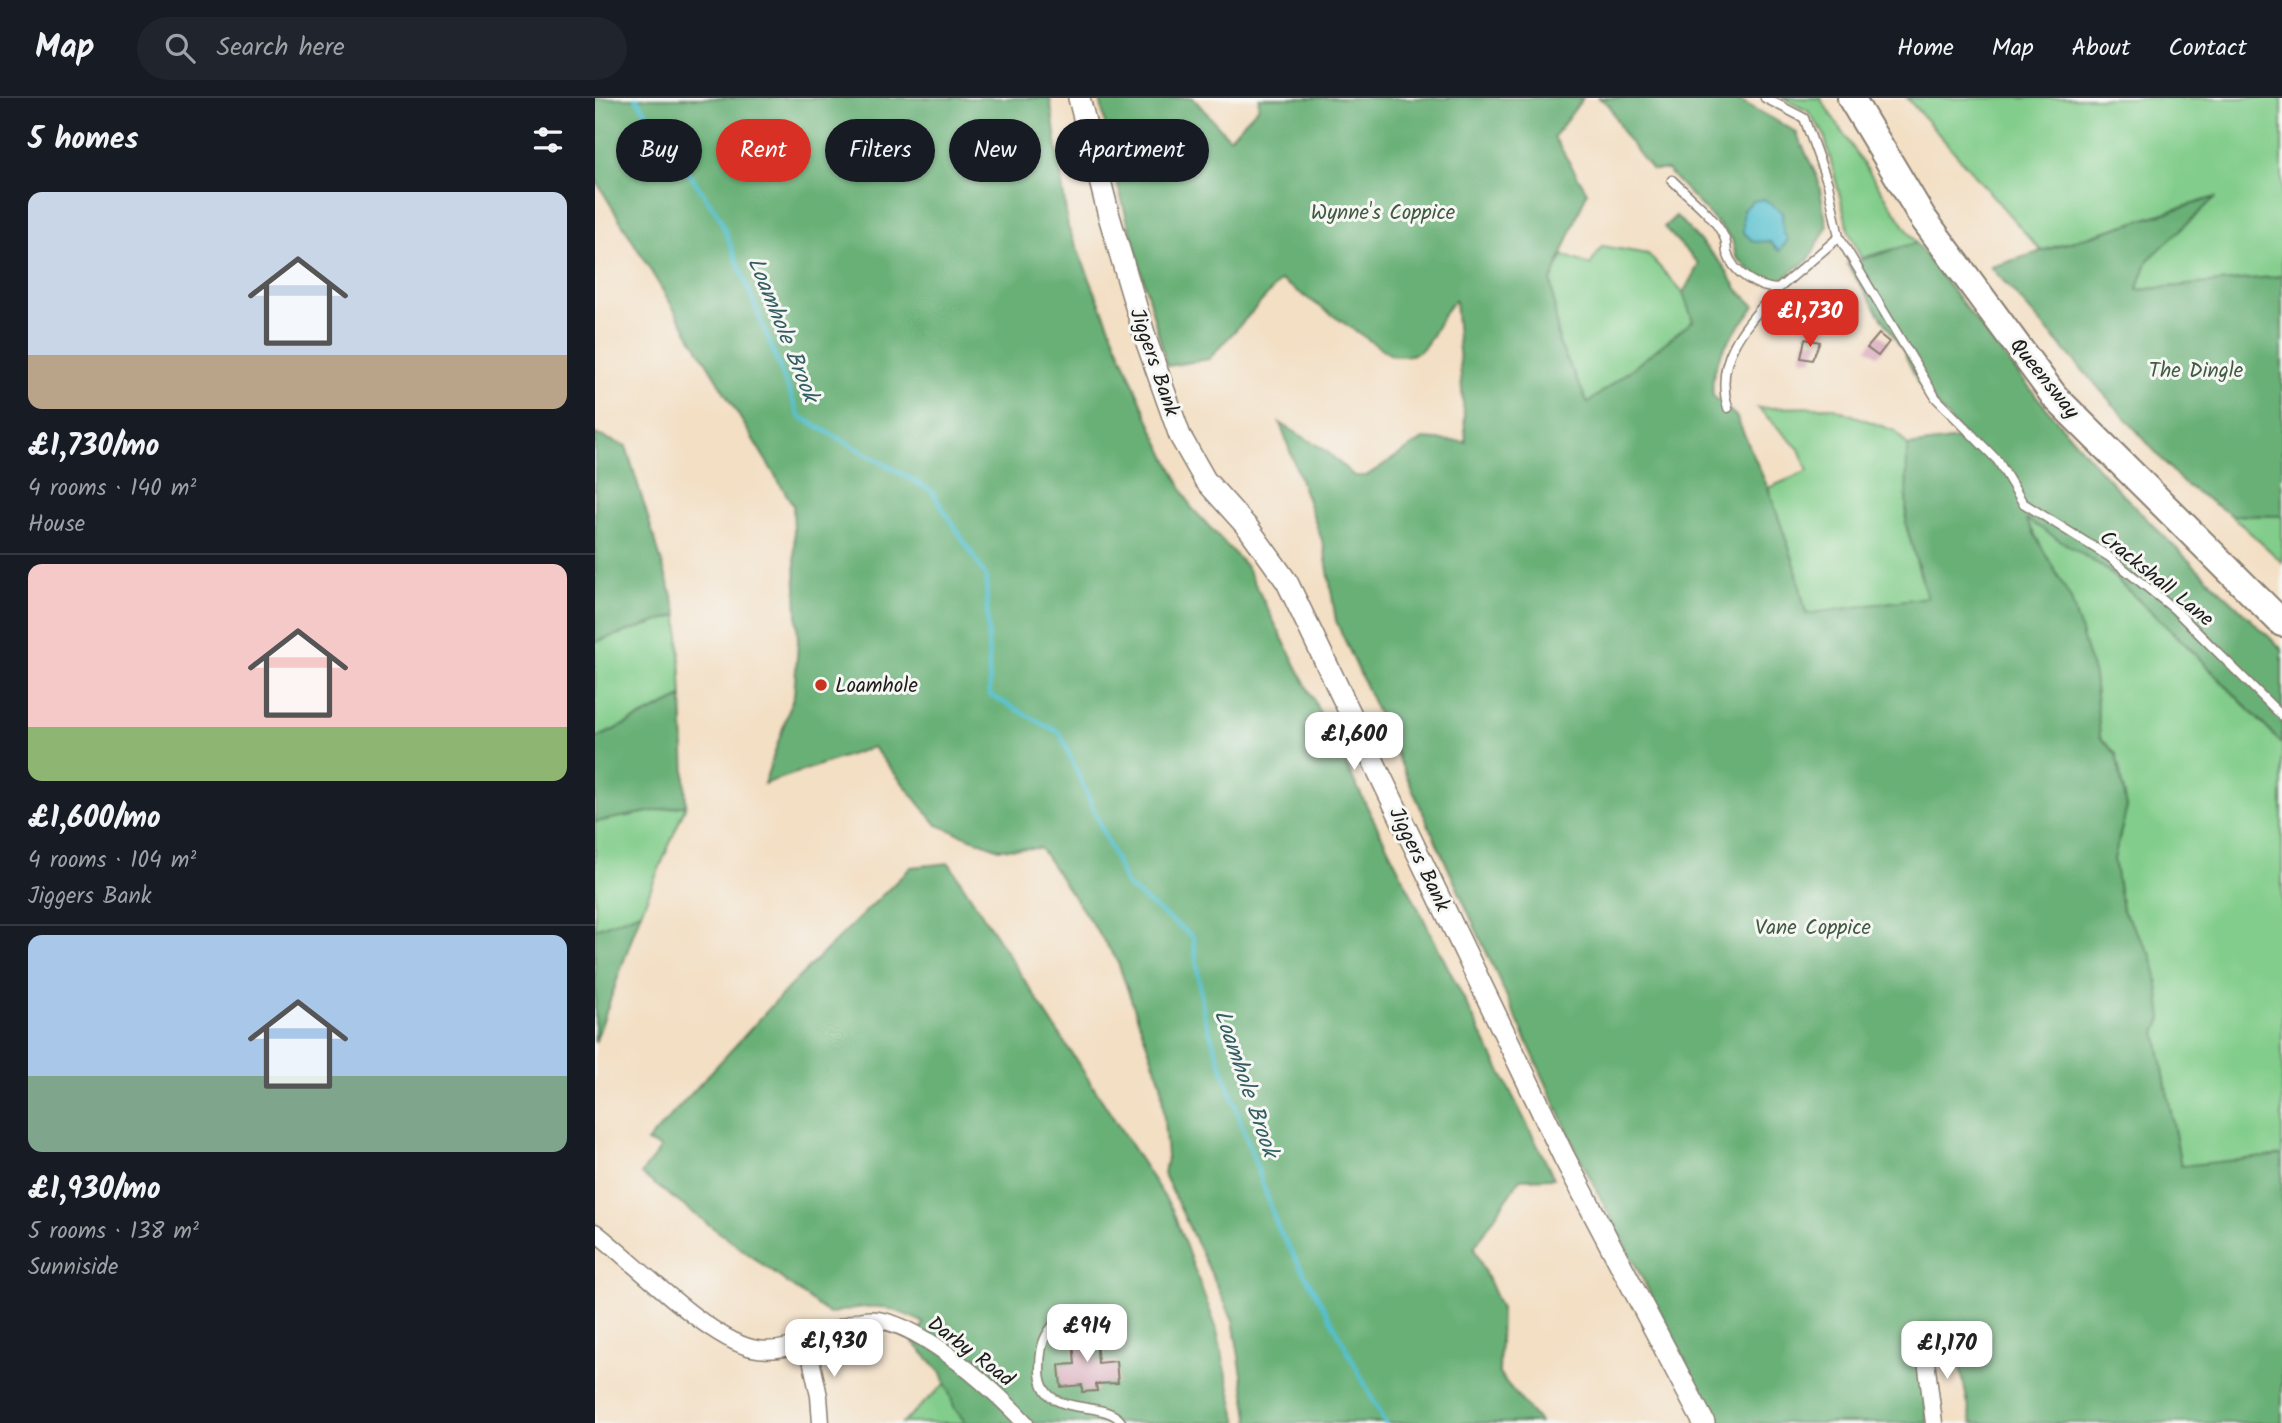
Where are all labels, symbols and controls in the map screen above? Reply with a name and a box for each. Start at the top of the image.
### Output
search box [137,17,627,80]
text: Map [35,22,95,75]
text: Search here [217,27,345,69]
icon: search [161,29,199,67]
text: Home [1897,29,1954,68]
text: Map [1992,29,2034,68]
text: About [2072,29,2130,68]
text: Contact [2168,29,2247,68]
text: 5 homes [28,116,139,164]
chip: Buy [616,119,702,182]
chip: Rent [716,119,811,182]
chip: Filters [825,119,935,182]
chip: New [949,119,1041,182]
chip: Apartment [1055,119,1209,182]
icon: filters [529,121,567,159]
park label: Wynne's Coppice [1311,197,1456,230]
icon: home [235,238,361,364]
water label: Loamhole Brook [737,252,829,411]
pin: £1,730 [1753,289,1867,349]
text: £1,730 [1777,294,1843,330]
street label: Jiggers Bank [1120,304,1188,421]
street label: Queensway [2001,331,2087,427]
park label: The Dingle [2149,355,2244,388]
text: £1,730/mo [28,423,160,471]
text: 4 rooms · 140 m² [28,471,196,507]
text: House [28,507,85,543]
street label: Crackshall Lane [2092,523,2221,636]
icon: home [235,610,361,736]
place label: Loamhole [835,670,918,703]
marker: Loamhole [813,677,829,693]
pin: £1,600 [1297,712,1411,772]
text: £1,600 [1321,717,1387,753]
text: £1,600/mo [28,795,161,843]
street label: Jiggers Bank [1379,802,1458,918]
text: 4 rooms · 104 m² [28,843,196,879]
text: Jiggers Bank [28,879,152,915]
park label: Vane Coppice [1755,912,1872,945]
icon: home [235,981,361,1107]
water label: Loamhole Brook [1203,1005,1288,1165]
text: £1,930/mo [28,1166,161,1214]
text: 5 rooms · 138 m² [28,1214,199,1250]
text: Sunniside [28,1250,118,1286]
pin: £914 [1046,1304,1128,1364]
street label: Darby Road [920,1308,1021,1396]
text: £914 [1063,1309,1111,1345]
pin: £1,930 [777,1320,891,1379]
pin: £1,170 [1890,1322,2004,1381]
text: £1,930 [801,1324,867,1360]
text: £1,170 [1917,1326,1977,1362]

